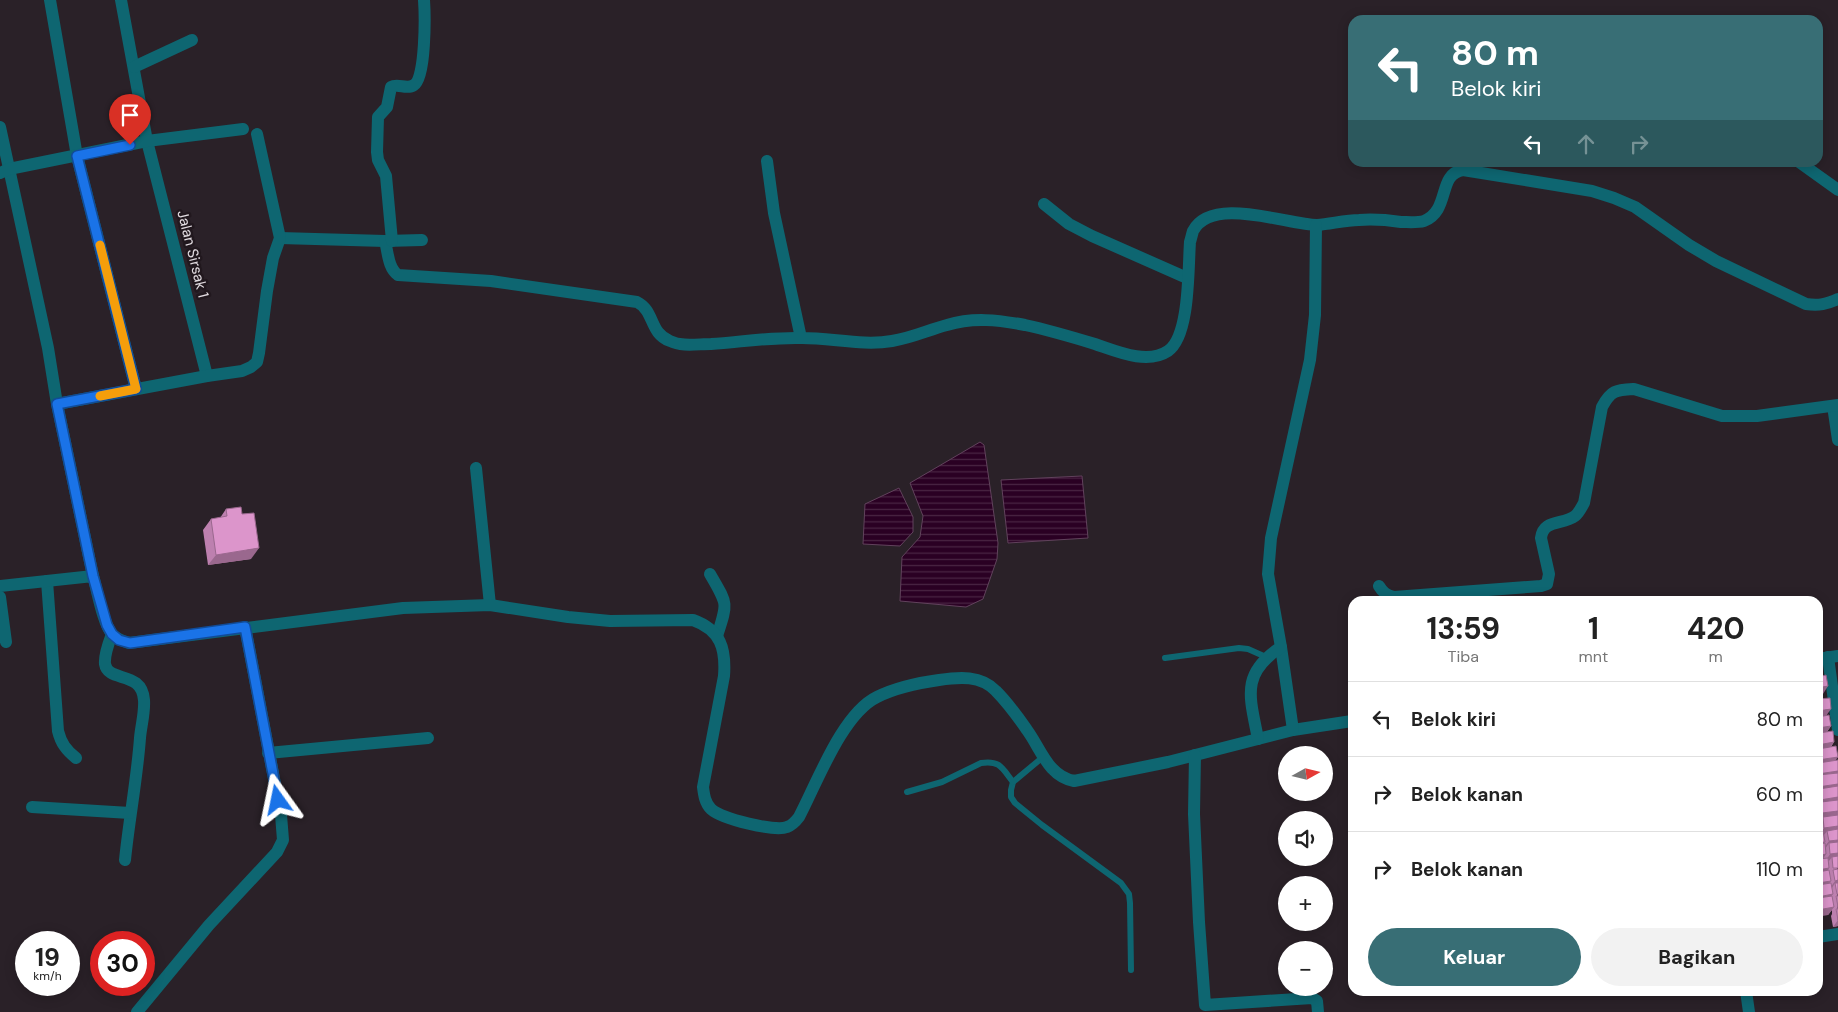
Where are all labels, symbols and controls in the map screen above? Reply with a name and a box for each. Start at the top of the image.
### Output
text: 80 m [1451,30,1539,76]
icon: left [1368,35,1433,100]
text: Belok kiri [1451,74,1541,103]
pin [109,94,151,145]
icon: arrive [116,101,144,129]
icon: left [1519,130,1547,158]
icon: ahead [1572,130,1600,158]
icon: right [1625,130,1653,158]
street label: Jalan Sirsak 1 [172,208,214,300]
text: 13:59 [1426,609,1500,648]
text: 1 [1588,609,1599,648]
text: 420 [1687,609,1745,648]
text: Tiba [1448,646,1479,667]
text: mnt [1579,646,1608,667]
text: m [1708,646,1723,667]
icon: left [1368,705,1396,733]
text: Belok kiri [1411,707,1496,732]
text: 80 m [1756,707,1803,732]
north arrow [1278,746,1332,801]
map controls [1278,746,1333,996]
position arrow [251,773,303,825]
icon: right [1368,780,1396,808]
text: Belok kanan [1411,782,1523,807]
text: 60 m [1756,782,1803,807]
button: sound [1278,811,1333,866]
icon: right [1368,855,1396,883]
text: Belok kanan [1411,857,1523,882]
text: 110 m [1756,857,1803,882]
button: + [1278,876,1333,931]
button: Keluar [1368,928,1581,986]
button: Bagikan [1591,928,1803,986]
speed limit sign: 30 [90,931,155,996]
text: 19 [35,941,60,974]
button: − [1278,941,1333,996]
text: km/h [33,968,62,984]

